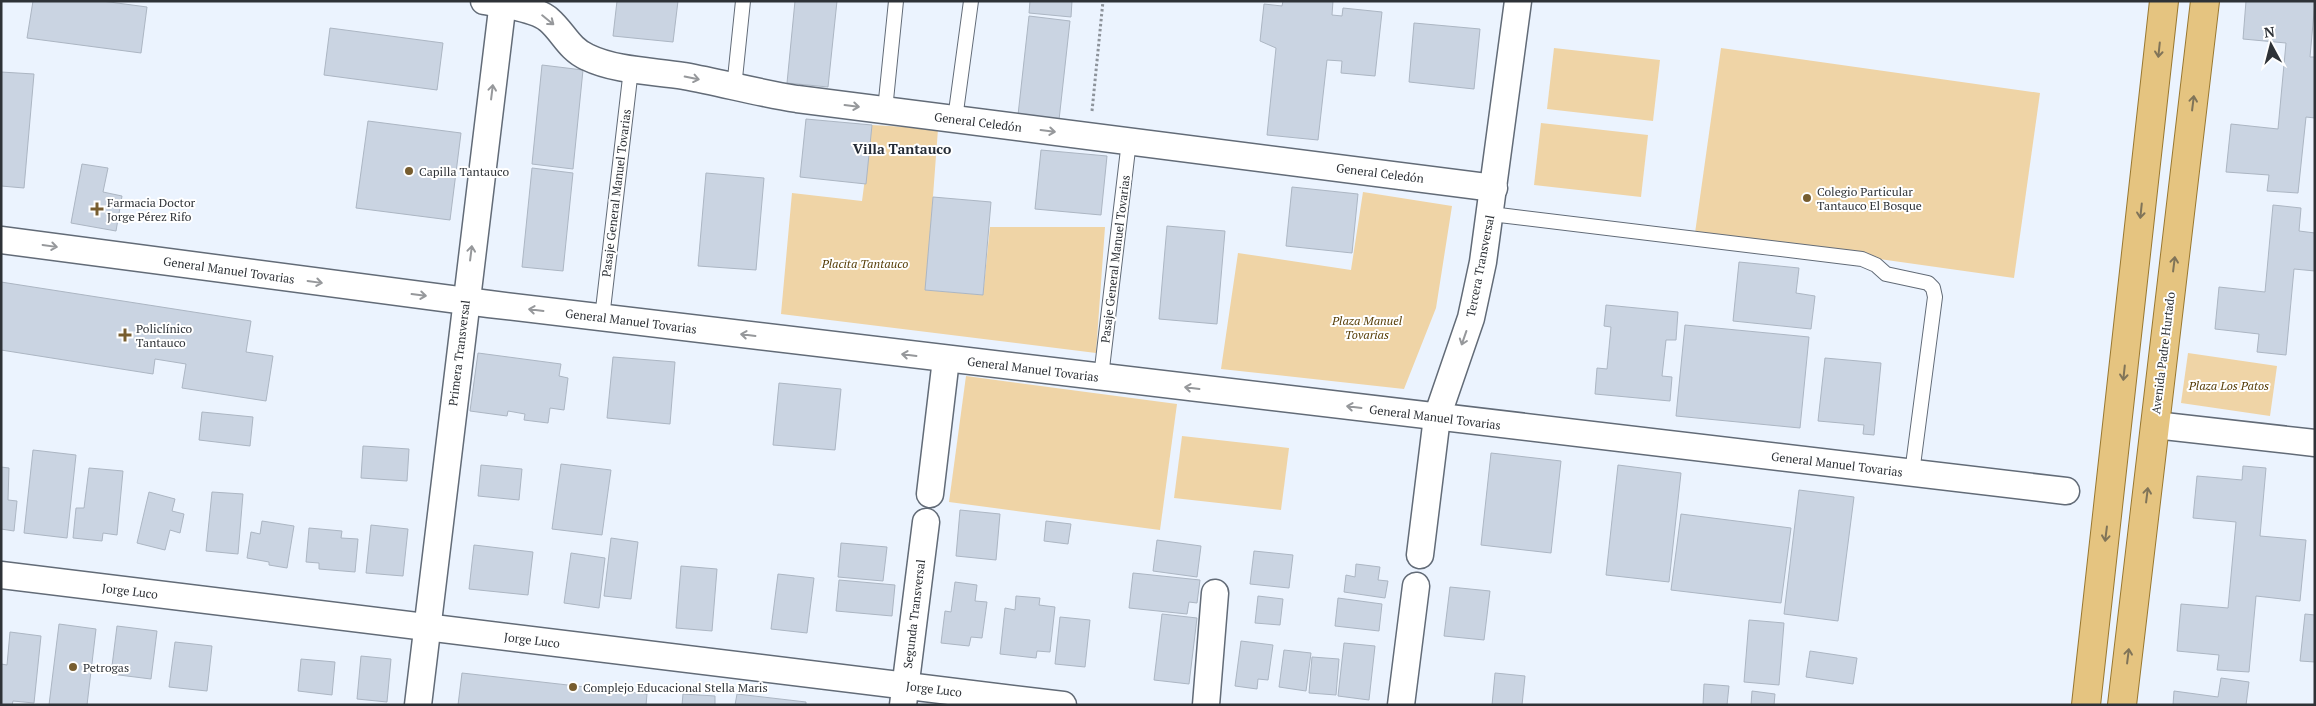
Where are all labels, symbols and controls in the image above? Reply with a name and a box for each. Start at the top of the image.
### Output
one-way arrow [541,15,554,26]
north arrow [2246,20,2296,70]
text: N [2263,21,2276,42]
one-way arrow [2154,41,2164,57]
one-way arrow [684,74,700,83]
one-way arrow [487,84,497,100]
one-way arrow [2188,95,2198,111]
one-way arrow [844,101,860,111]
street label: Pasaje General Manuel Tovarias [598,108,634,278]
street label: General Celedón [933,109,1023,135]
one-way arrow [1040,126,1056,136]
district label: Villa Tantauco [853,139,951,158]
street label: General Celedón [1335,160,1425,186]
place label: Capilla Tantauco [419,164,509,179]
marker: Capilla Tantauco [403,165,415,177]
street label: Pasaje General Manuel Tovarias [1097,174,1133,344]
place label: Colegio Particular Tantauco El Bosque [1817,184,1922,213]
marker: Colegio Particular Tantauco El Bosque [1801,192,1813,204]
place label: Farmacia Doctor Jorge Pérez Rifo [107,195,196,224]
marker: Farmacia Doctor Jorge Pérez Rifo [91,203,103,215]
one-way arrow [2136,203,2146,219]
street label: Tercera Transversal [1463,213,1497,318]
one-way arrow [41,241,57,251]
one-way arrow [466,245,476,261]
street label: General Manuel Tovarias [162,253,296,287]
park label: Placita Tantauco [821,256,908,271]
one-way arrow [2169,256,2179,272]
one-way arrow [306,277,322,287]
one-way arrow [410,290,426,300]
street label: Avenida Padre Hurtado [2148,291,2178,415]
street label: Primera Transversal [445,299,473,407]
one-way arrow [528,305,544,315]
street label: General Manuel Tovarias [564,305,698,337]
park label: Plaza Manuel Tovarias [1331,313,1403,342]
place label: Policlínico Tantauco [136,321,193,350]
marker: Policlínico Tantauco [118,328,132,342]
one-way arrow [740,330,756,340]
one-way arrow [1459,330,1468,346]
one-way arrow [902,350,918,360]
street label: General Manuel Tovarias [966,353,1100,385]
one-way arrow [2119,365,2129,381]
park label: Plaza Los Patos [2188,378,2269,393]
one-way arrow [1185,383,1201,393]
street label: General Manuel Tovarias [1368,401,1502,433]
one-way arrow [1346,402,1362,412]
street label: General Manuel Tovarias [1770,448,1904,480]
one-way arrow [2142,487,2152,503]
one-way arrow [2101,526,2111,542]
street label: Segunda Transversal [900,558,928,669]
street label: Jorge Luco [101,580,159,602]
street label: Jorge Luco [503,629,561,651]
one-way arrow [2123,649,2133,665]
place label: Petrogas [83,660,129,675]
marker: Petrogas [67,661,79,673]
street label: Jorge Luco [905,678,963,700]
place label: Complejo Educacional Stella Maris [583,680,768,695]
marker: Complejo Educacional Stella Maris [567,681,579,693]

